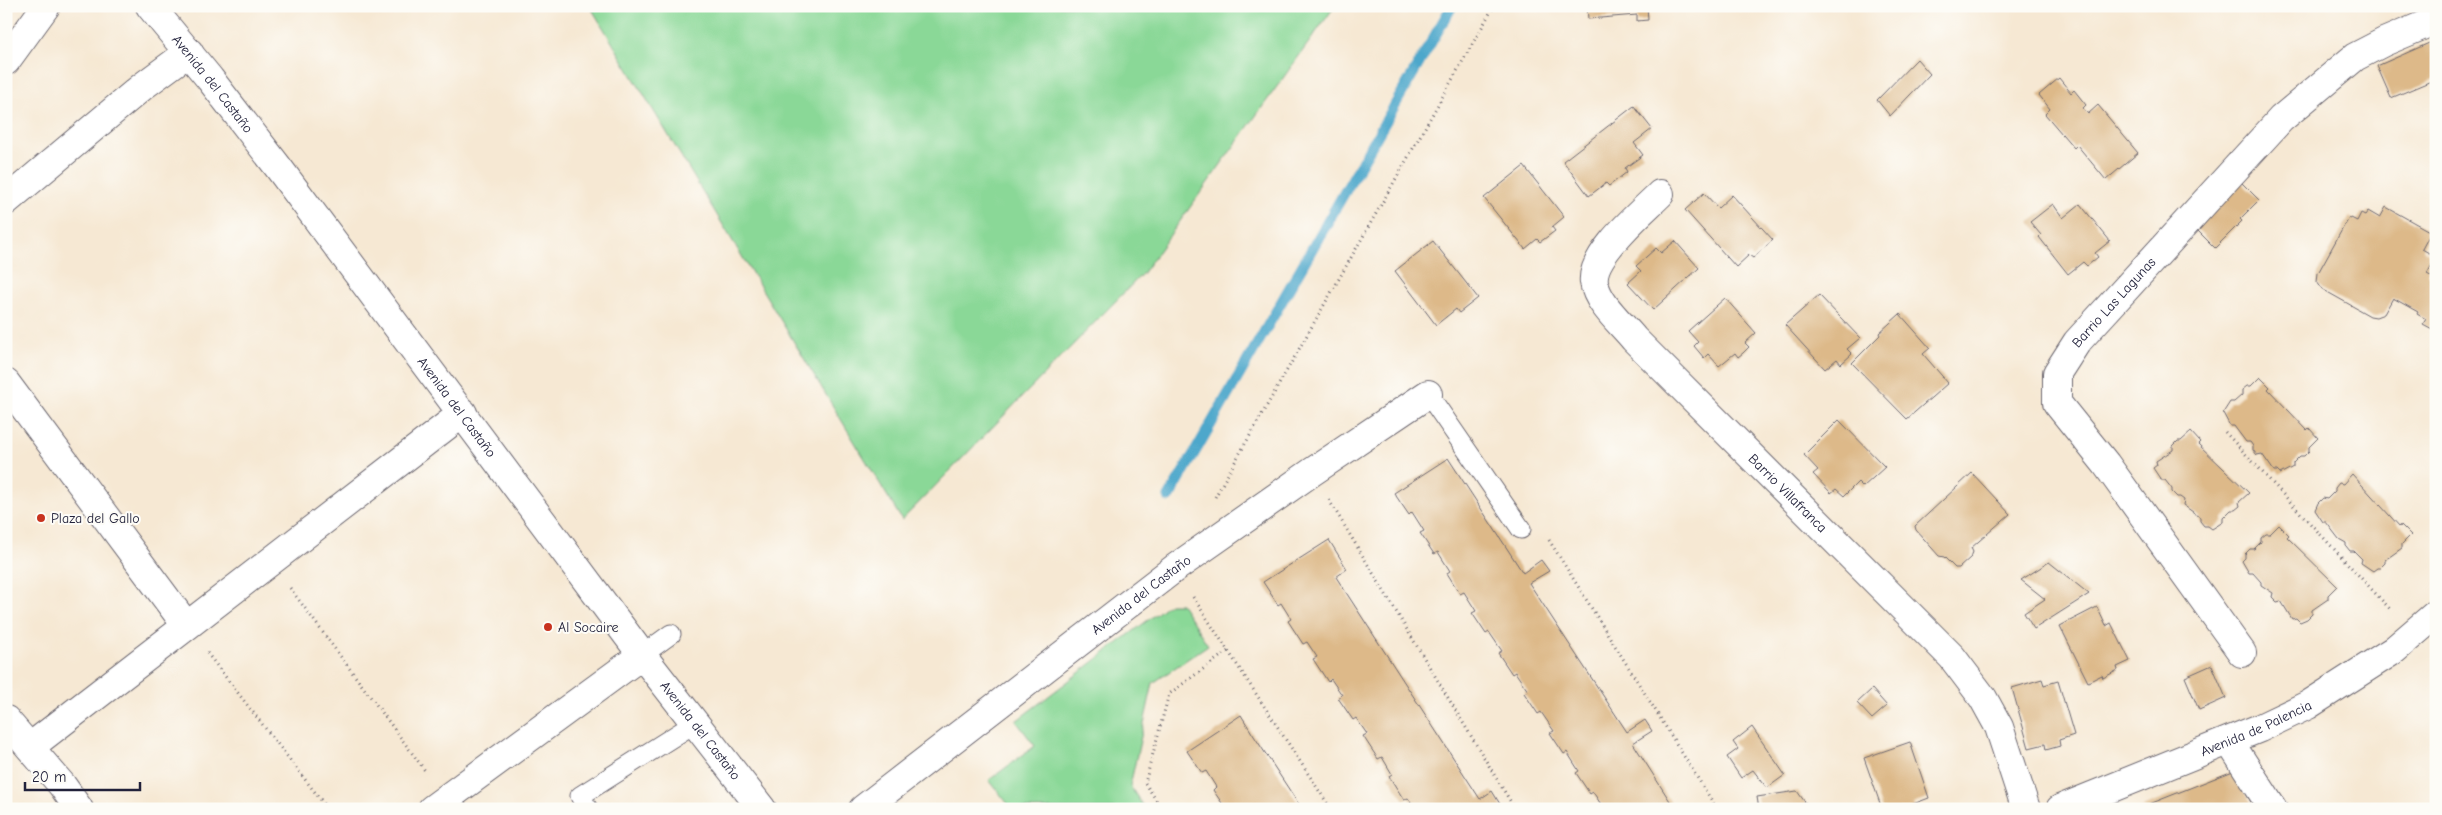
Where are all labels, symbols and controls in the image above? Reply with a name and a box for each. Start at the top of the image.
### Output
street label: Avenida del Castaño [168,31,257,137]
street label: Barrio Las Lagunas [2068,254,2159,351]
street label: Avenida del Castaño [414,354,499,461]
street label: Barrio Villafranca [1745,450,1831,536]
place label: Plaza del Gallo [51,510,140,527]
marker: Plaza del Gallo [35,512,47,524]
street label: Avenida del Castaño [1088,552,1194,639]
place label: Al Socaire [558,619,618,636]
marker: Al Socaire [542,621,554,633]
street label: Avenida del Castaño [656,678,744,784]
street label: Avenida de Palencia [2198,697,2314,760]
scale bar [25,760,140,792]
text: 20 m [32,768,66,786]

